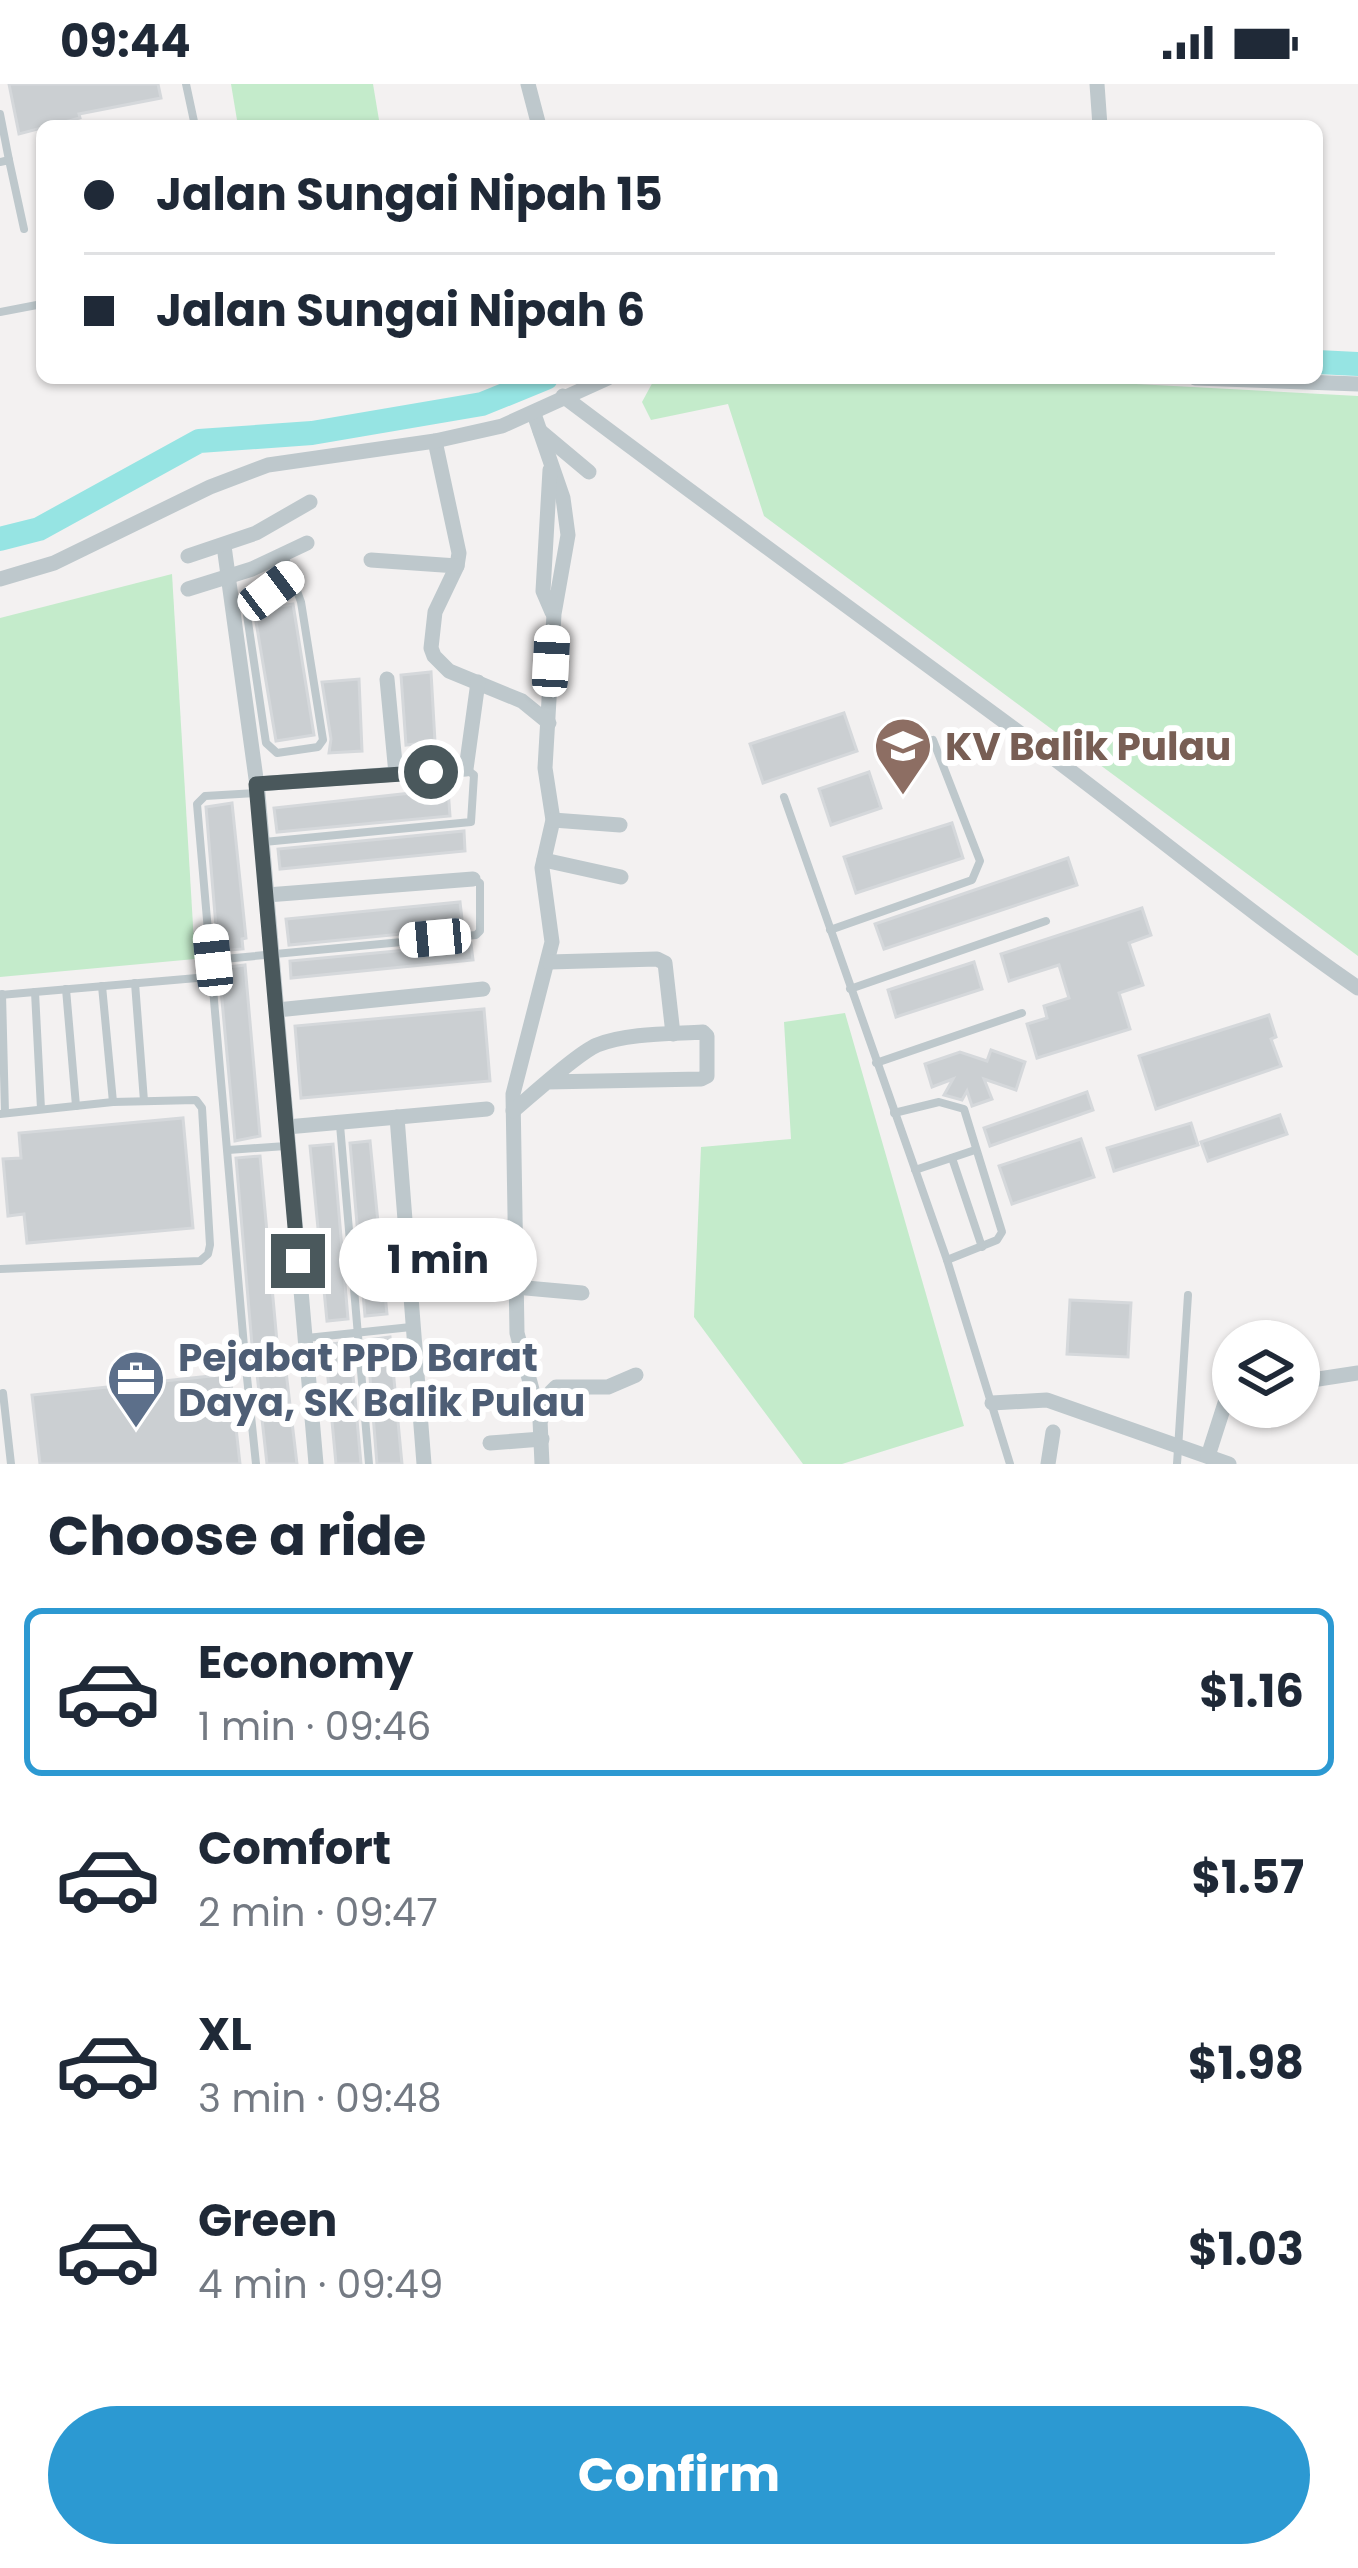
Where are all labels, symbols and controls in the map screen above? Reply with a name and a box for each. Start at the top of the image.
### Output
text: 09:44 [60,10,191,73]
text: Jalan Sungai Nipah 15 [156,163,663,226]
text: Jalan Sungai Nipah 6 [156,279,645,342]
car [231,555,311,627]
car [531,624,571,698]
school or university icon: KV Balik Pulau [872,715,934,797]
place label: KV Balik Pulau [945,719,1231,774]
route start [404,745,458,799]
car [398,917,472,959]
car [191,922,235,998]
callout: 1 min [340,1219,538,1303]
text: 1 min [387,1232,489,1287]
route end [271,1234,325,1288]
map controls [1212,1320,1320,1428]
button: layers [1212,1320,1320,1428]
place label: Pejabat PPD Barat Daya, SK Balik Pulau [178,1330,585,1430]
office icon: Pejabat PPD Barat Daya, SK Balik Pulau [105,1348,167,1430]
text: Choose a ride [48,1498,426,1574]
text: Economy [198,1631,413,1694]
icon: car [54,1638,162,1746]
text: $1.16 [1199,1660,1304,1723]
text: 1 min · 09:46 [198,1699,431,1754]
text: Comfort [198,1817,391,1880]
icon: car [54,1824,162,1932]
text: $1.57 [1191,1846,1304,1909]
text: 2 min · 09:47 [198,1885,438,1940]
text: XL [198,2003,252,2066]
icon: car [54,2010,162,2118]
text: $1.98 [1188,2032,1304,2095]
text: 3 min · 09:48 [198,2071,442,2126]
text: Green [198,2189,337,2252]
icon: car [54,2196,162,2304]
text: $1.03 [1188,2218,1304,2281]
text: 4 min · 09:49 [198,2257,443,2312]
button: Confirm [48,2406,1310,2544]

